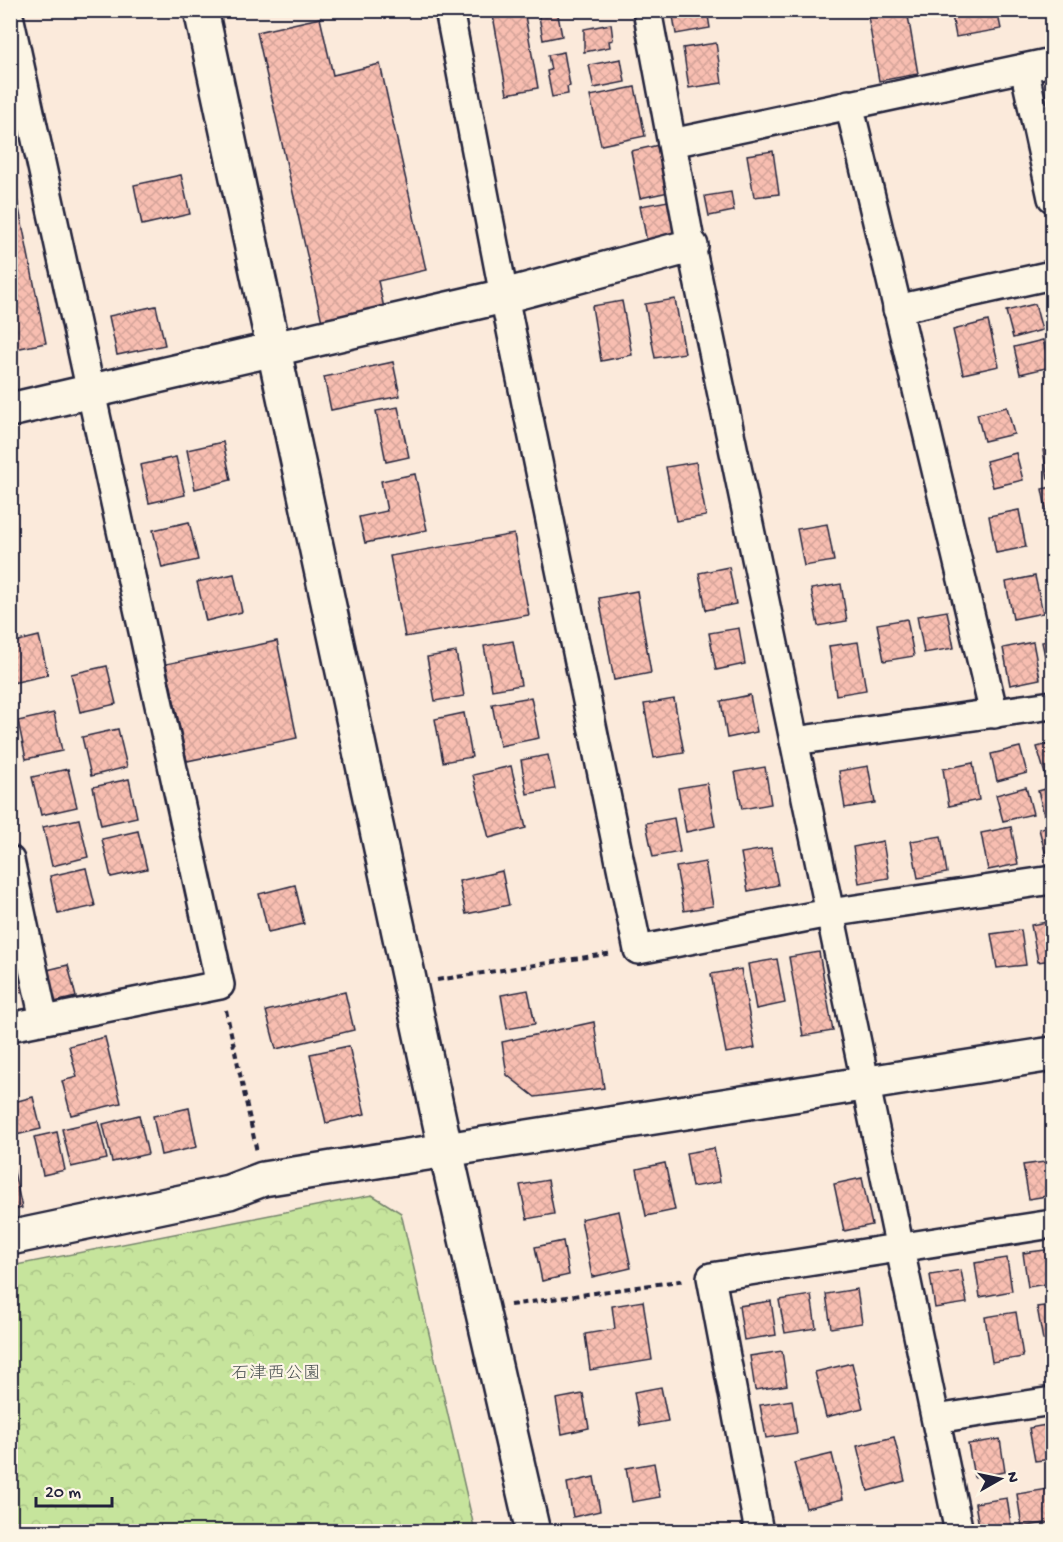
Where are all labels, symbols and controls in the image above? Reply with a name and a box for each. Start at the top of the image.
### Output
park label: 石津西公園 [231,1363,321,1385]
north arrow [970,1449,1030,1509]
scale bar [36,1470,112,1508]
text: N [1001,1471,1022,1484]
text: 20 m [45,1483,81,1504]

